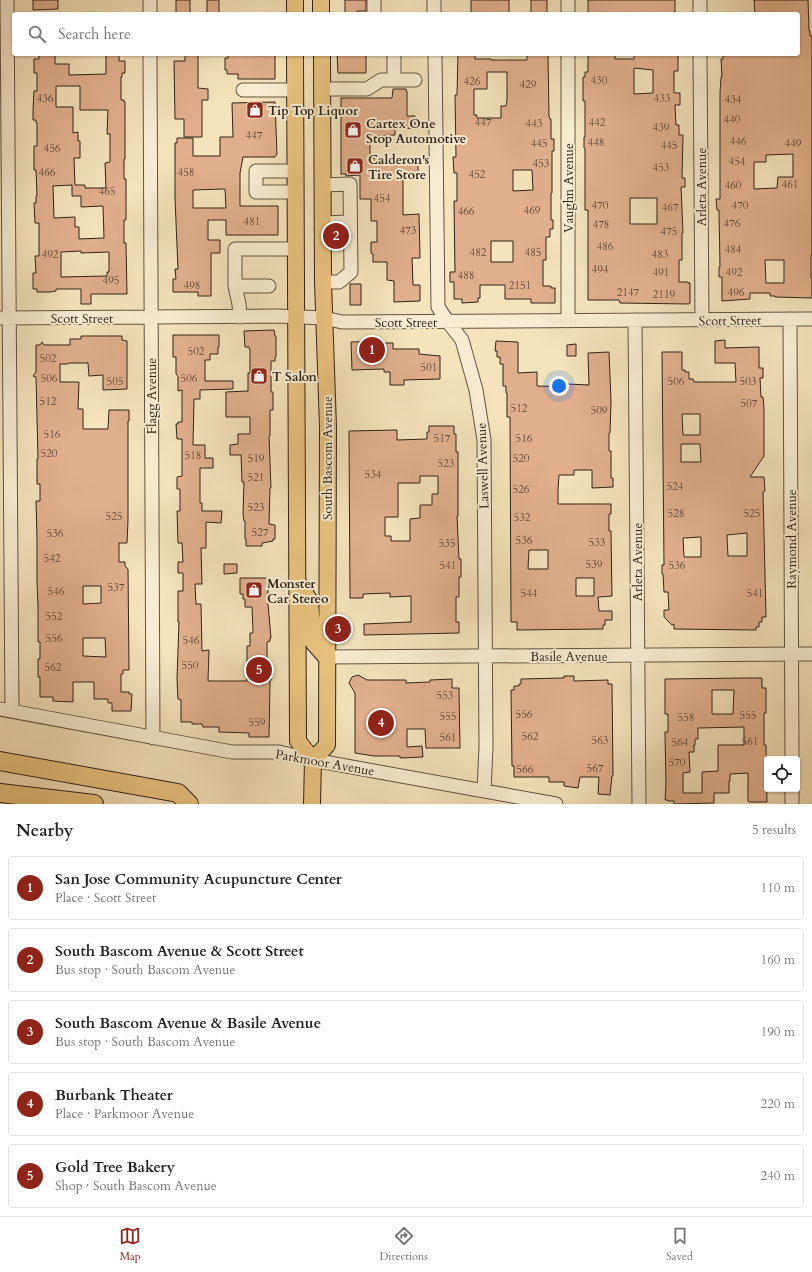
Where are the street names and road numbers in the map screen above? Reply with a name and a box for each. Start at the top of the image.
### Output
street label: Vaughn Avenue [560,143,578,233]
street label: Arleta Avenue [693,148,711,226]
street label: Scott Street [51,310,113,328]
street label: Scott Street [699,311,761,331]
street label: Scott Street [375,314,437,332]
street label: Flagg Avenue [143,358,161,434]
street label: South Bascom Avenue [319,396,337,520]
street label: Laswell Avenue [472,422,494,509]
street label: Raymond Avenue [783,489,801,589]
street label: Arleta Avenue [629,523,647,601]
street label: Basile Avenue [530,648,608,666]
street label: Parkmoor Avenue [274,745,376,781]

